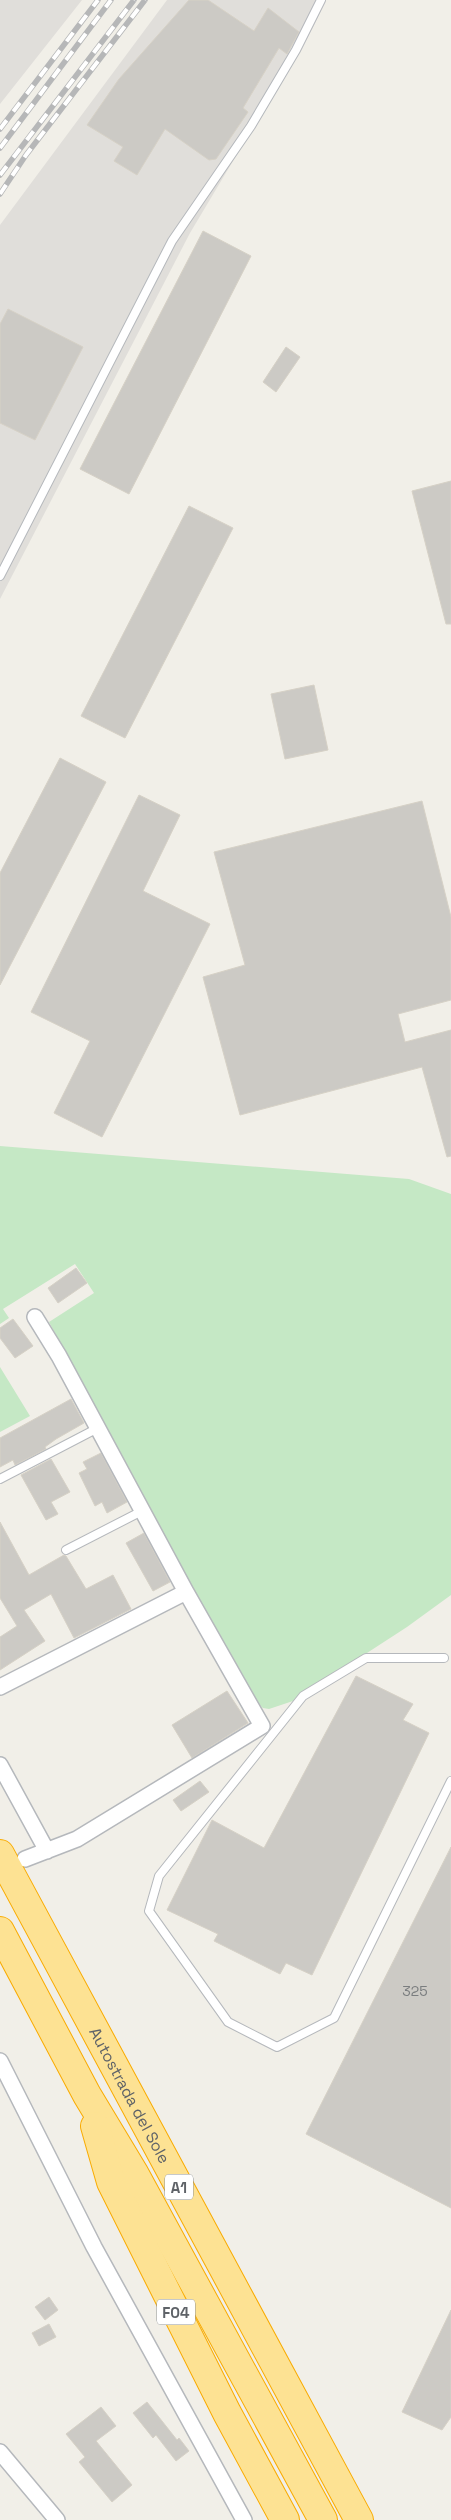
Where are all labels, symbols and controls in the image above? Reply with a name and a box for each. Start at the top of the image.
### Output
house number: 325 [402,1982,428,2000]
street label: Autostrada del Sole [85,2023,175,2167]
road number: A1 [165,2174,193,2200]
road number: F04 [157,2300,195,2324]

